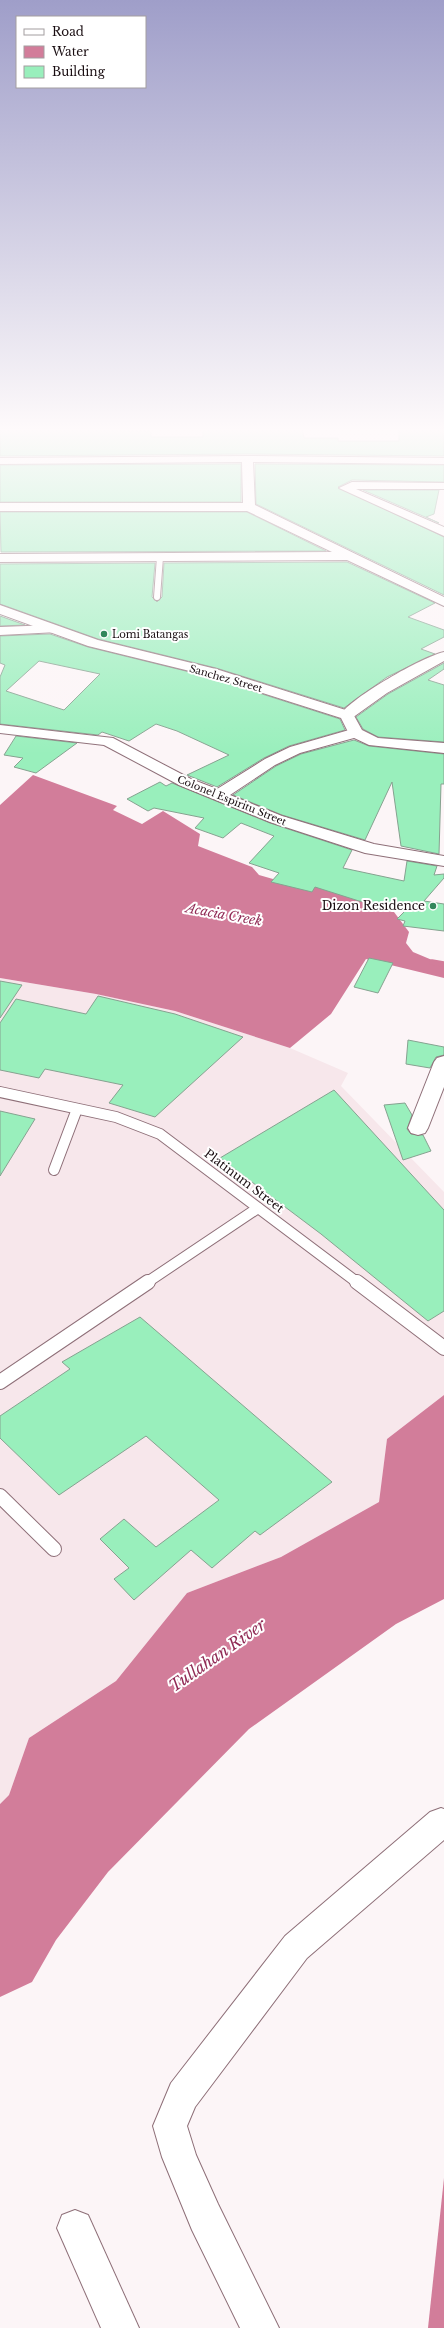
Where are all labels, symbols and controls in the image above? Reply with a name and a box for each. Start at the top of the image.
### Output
legend [16,16,146,88]
text: Road [52,24,84,39]
text: Water [51,44,89,59]
text: Building [52,64,106,79]
place label: Lomi Batangas [112,628,189,641]
marker: Lomi Batangas [99,629,109,639]
street label: Sanchez Street [188,662,264,695]
street label: Colonel Espiritu Street [175,773,289,828]
place label: Dizon Residence [322,898,425,913]
water label: Acacia Creek [183,899,264,930]
marker: Dizon Residence [428,901,438,911]
street label: Platinum Street [201,1146,288,1216]
water label: Tullahan River [165,1614,270,1696]

